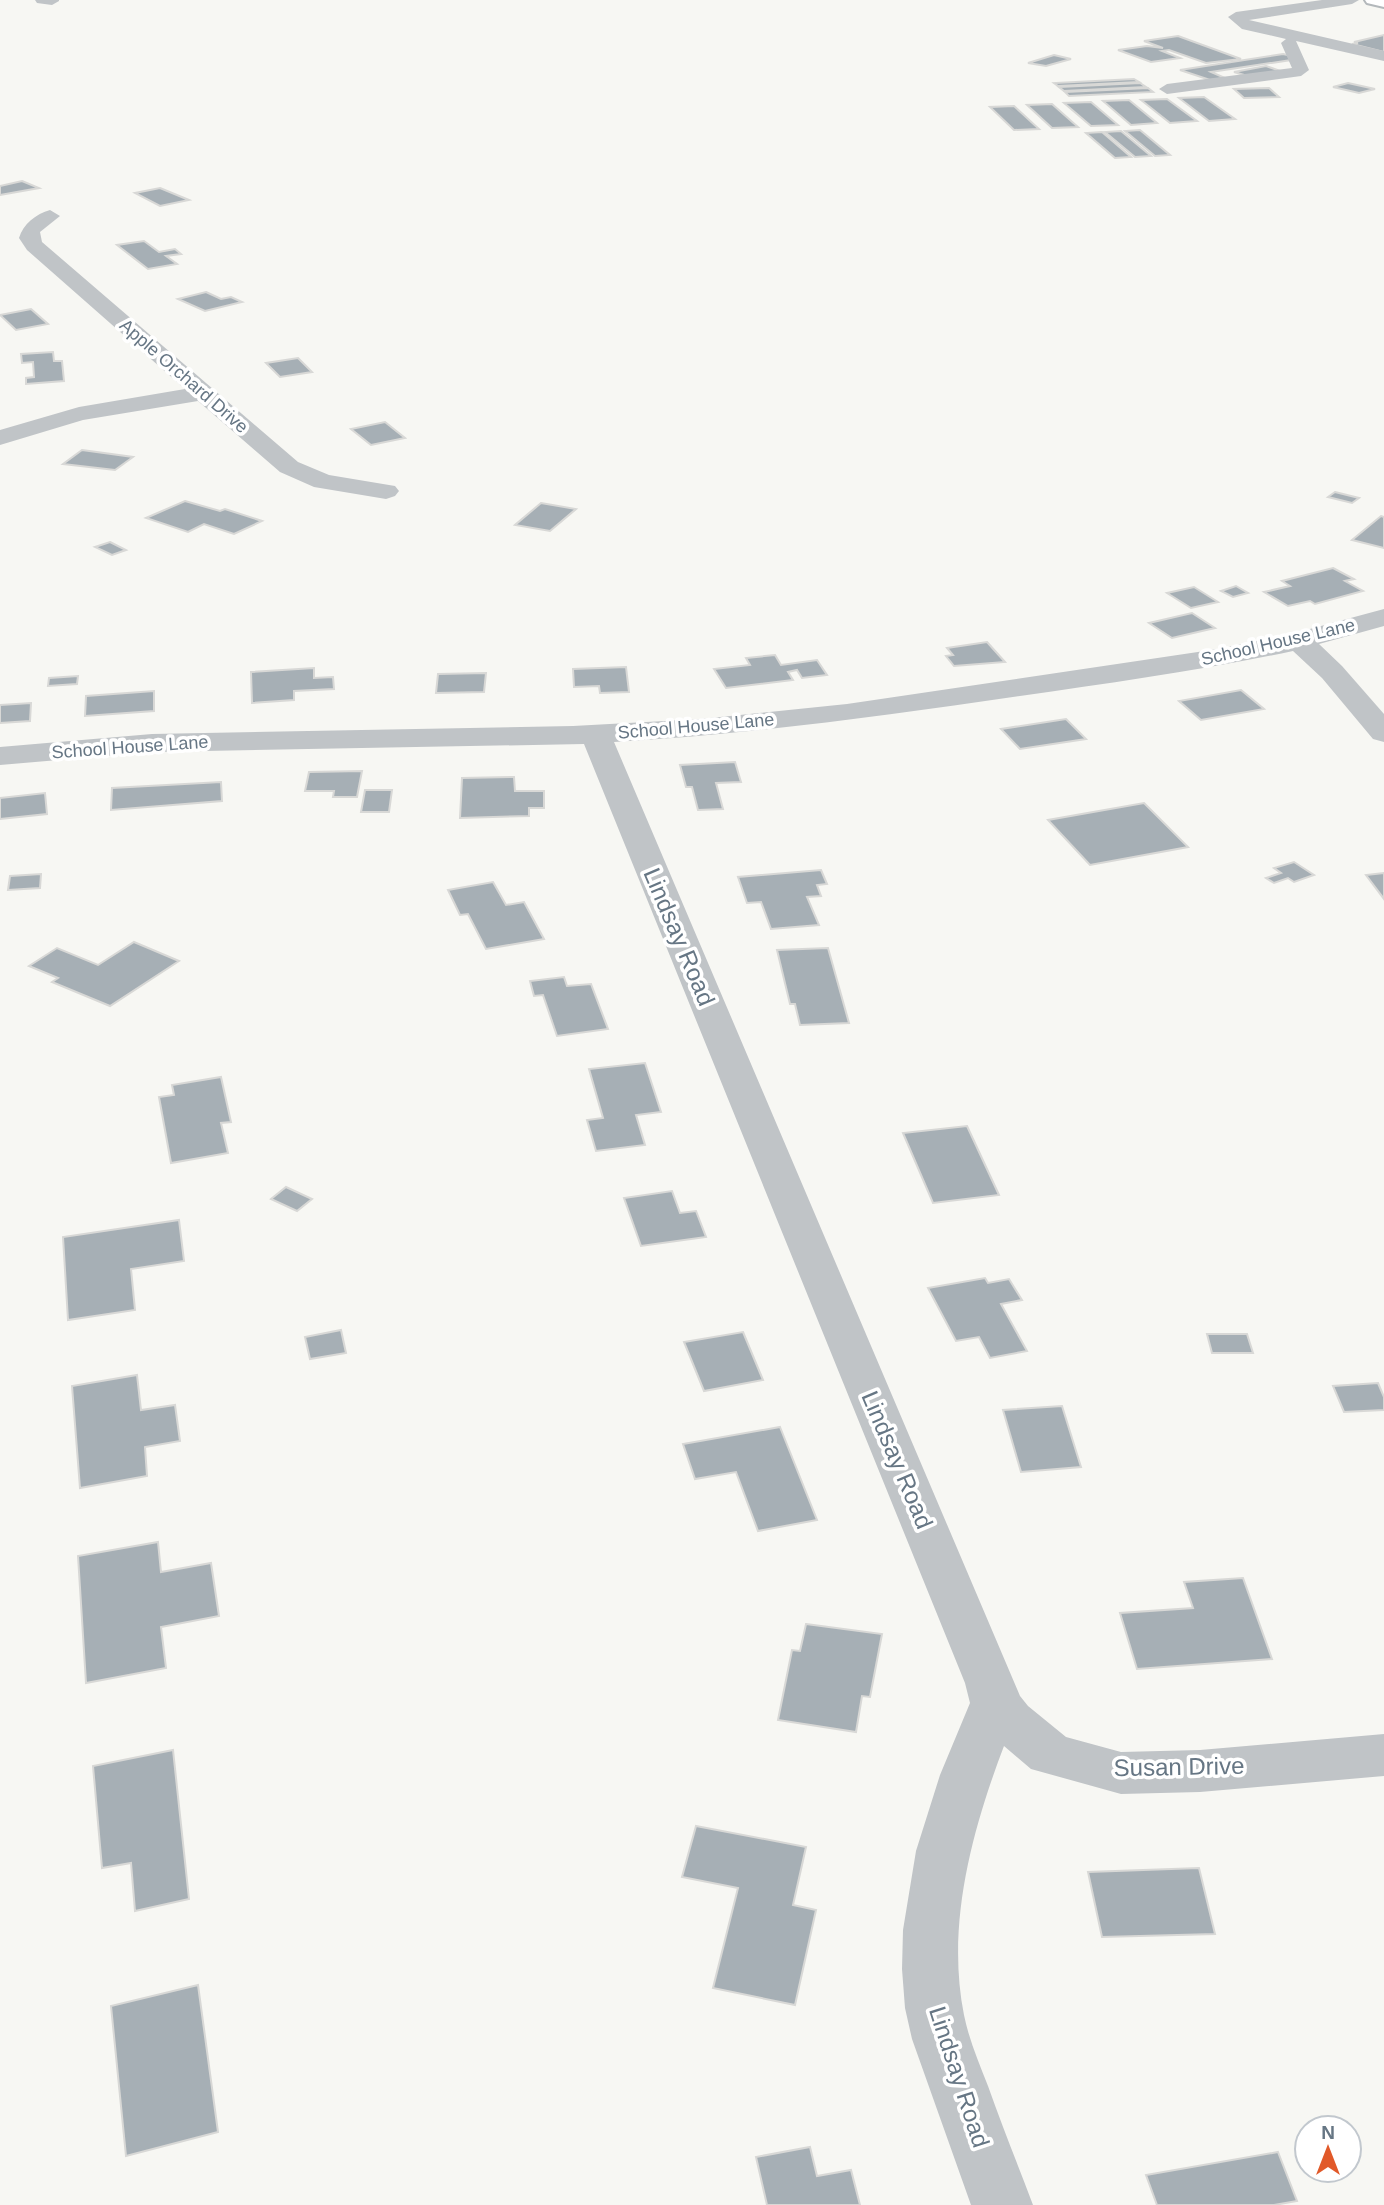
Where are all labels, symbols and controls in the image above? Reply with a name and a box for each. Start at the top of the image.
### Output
street label: Apple Orchard Drive [116,315,252,437]
street label: School House Lane [1199,615,1357,669]
street label: School House Lane [617,709,775,743]
street label: School House Lane [51,732,209,762]
street label: Lindsay Road [638,864,721,1010]
street label: Lindsay Road [856,1387,939,1533]
street label: Susan Drive [1113,1752,1245,1781]
street label: Lindsay Road [924,2003,995,2151]
north arrow [1293,2114,1363,2184]
text: N [1321,2122,1335,2143]

